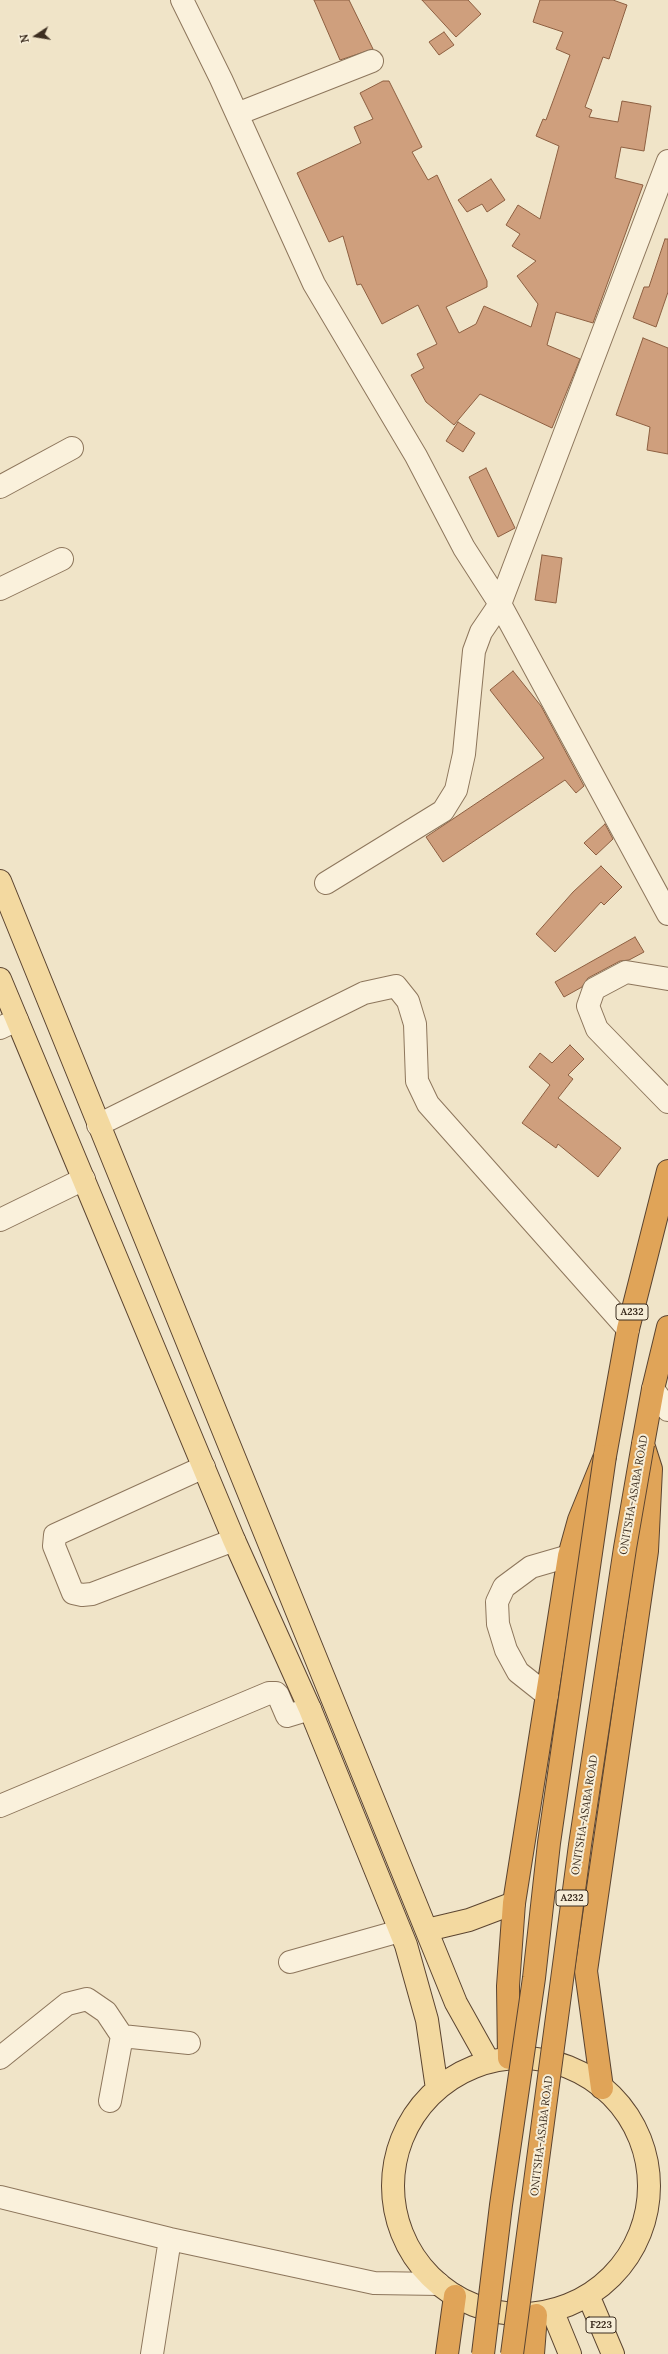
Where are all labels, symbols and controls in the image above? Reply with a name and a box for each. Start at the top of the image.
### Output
north arrow [16,16,56,56]
text: N [17,33,32,44]
road number: A232 [616,1304,648,1320]
street label: ONITSHA-ASABA ROAD [617,1434,651,1556]
street label: ONITSHA-ASABA ROAD [569,1754,601,1876]
road number: A232 [556,1890,588,1906]
street label: ONITSHA-ASABA ROAD [528,2075,556,2197]
road number: F223 [586,2317,616,2333]

